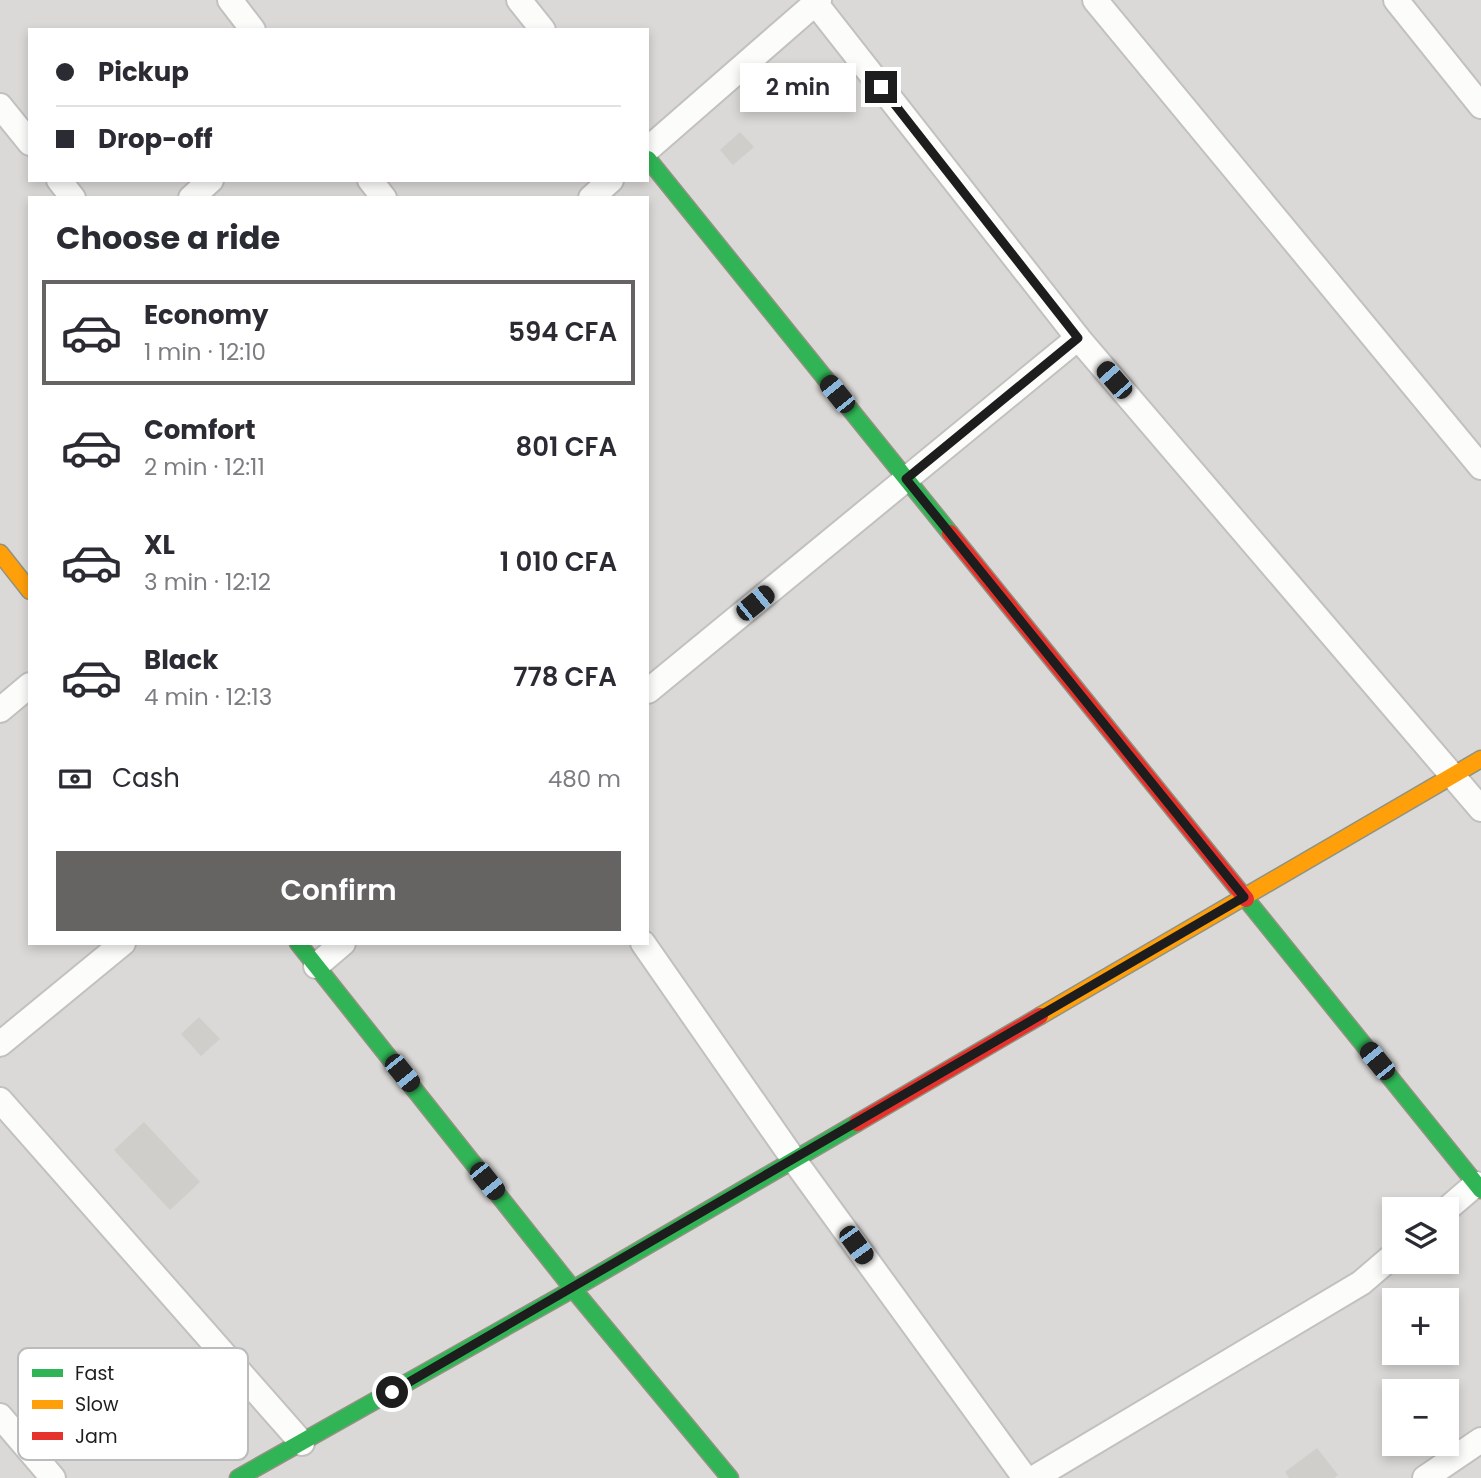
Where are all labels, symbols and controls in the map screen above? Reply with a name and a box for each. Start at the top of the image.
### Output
text: Pickup [98,54,189,90]
callout: 2 min [741,62,856,112]
text: 2 min [766,71,830,103]
route end [865,71,897,103]
text: Drop-off [98,121,213,157]
text: Choose a ride [56,215,280,260]
text: Economy [144,297,268,333]
icon: car [60,301,123,364]
text: 594 CFA [508,314,617,350]
text: 1 min · 12:10 [144,336,266,368]
car [1093,357,1136,403]
car [816,371,859,417]
text: Comfort [144,412,256,448]
icon: car [60,416,123,479]
text: 801 CFA [516,429,617,465]
text: 2 min · 12:11 [144,451,265,483]
text: XL [144,527,175,563]
icon: car [60,531,123,594]
text: 1 010 CFA [500,544,617,580]
text: 3 min · 12:12 [144,566,271,598]
car [733,582,778,624]
text: Black [144,642,218,678]
icon: car [60,646,123,709]
text: 778 CFA [513,659,617,695]
text: 4 min · 12:13 [144,681,272,713]
icon: cash [56,760,94,798]
text: Cash [112,760,180,796]
text: 480 m [548,763,621,795]
button: Confirm [56,851,621,931]
car [1356,1038,1399,1084]
car [381,1050,424,1096]
car [466,1158,509,1204]
map controls [1382,1197,1459,1456]
button: layers [1382,1197,1459,1274]
car [836,1222,877,1268]
button: + [1382,1288,1459,1365]
legend [18,1348,248,1460]
text: Fast [75,1360,114,1387]
route start [376,1376,408,1408]
button: − [1382,1379,1459,1456]
text: Slow [75,1391,119,1418]
text: Jam [75,1423,117,1450]

